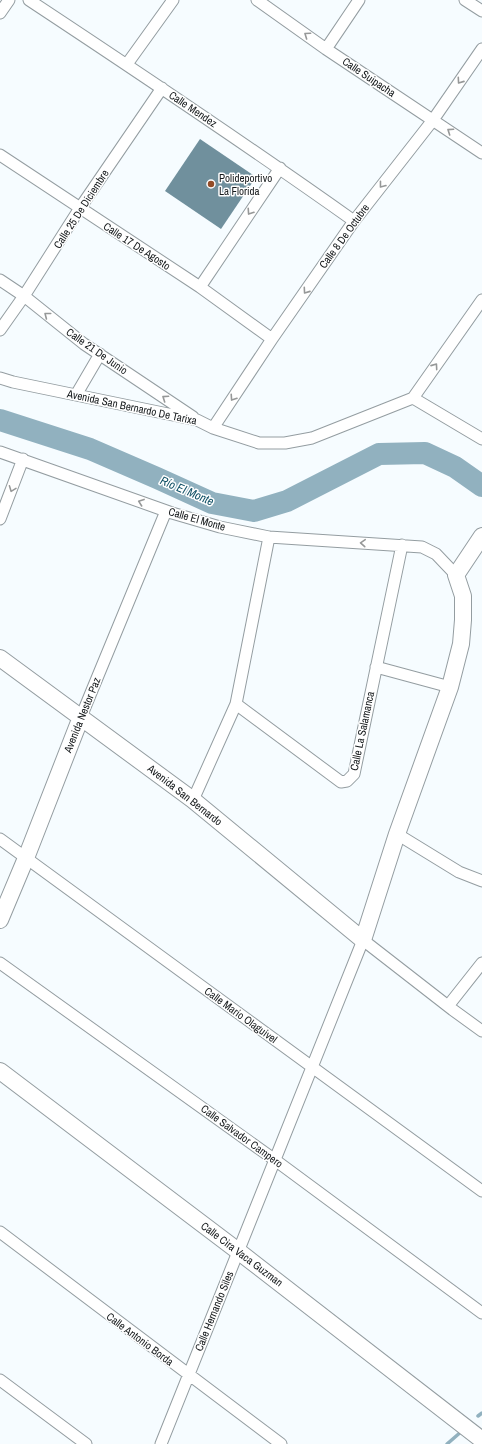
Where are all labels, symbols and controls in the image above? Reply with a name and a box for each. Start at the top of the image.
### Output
one-way arrow [304,32,311,40]
street label: Calle Suipacha [340,54,398,100]
one-way arrow [457,77,465,84]
street label: Calle Mendez [166,88,220,130]
one-way arrow [447,129,454,136]
street label: Calle 25 De Diciembre [50,167,112,251]
place label: Polideportivo La Florida [219,171,272,198]
marker: Polideportivo La Florida [206,179,216,189]
one-way arrow [380,181,387,188]
street label: Calle 8 De Octubre [316,201,372,271]
one-way arrow [247,208,255,215]
street label: Calle 17 De Agosto [101,219,173,273]
one-way arrow [304,286,311,293]
one-way arrow [44,313,52,320]
street label: Calle 21 De Junio [64,325,130,377]
one-way arrow [430,363,437,370]
street label: Avenida San Bernardo De Tarixa [65,386,198,428]
one-way arrow [230,394,238,401]
one-way arrow [162,396,169,403]
water label: Río El Monte [158,473,217,510]
one-way arrow [8,486,16,493]
one-way arrow [137,498,144,506]
street label: Calle El Monte [167,504,227,534]
one-way arrow [360,538,366,547]
street label: Avenida Nestor Paz [60,675,104,756]
street label: Calle La Salamanca [347,690,377,772]
street label: Avenida San Bernardo [144,761,225,829]
street label: Calle Mario Olaguivel [202,984,280,1046]
street label: Calle Salvador Campero [198,1101,286,1171]
street label: Calle Cira Vaca Guzman [198,1219,286,1289]
street label: Calle Hernando Siles [192,1268,237,1353]
street label: Calle Antonio Borda [104,1309,176,1369]

